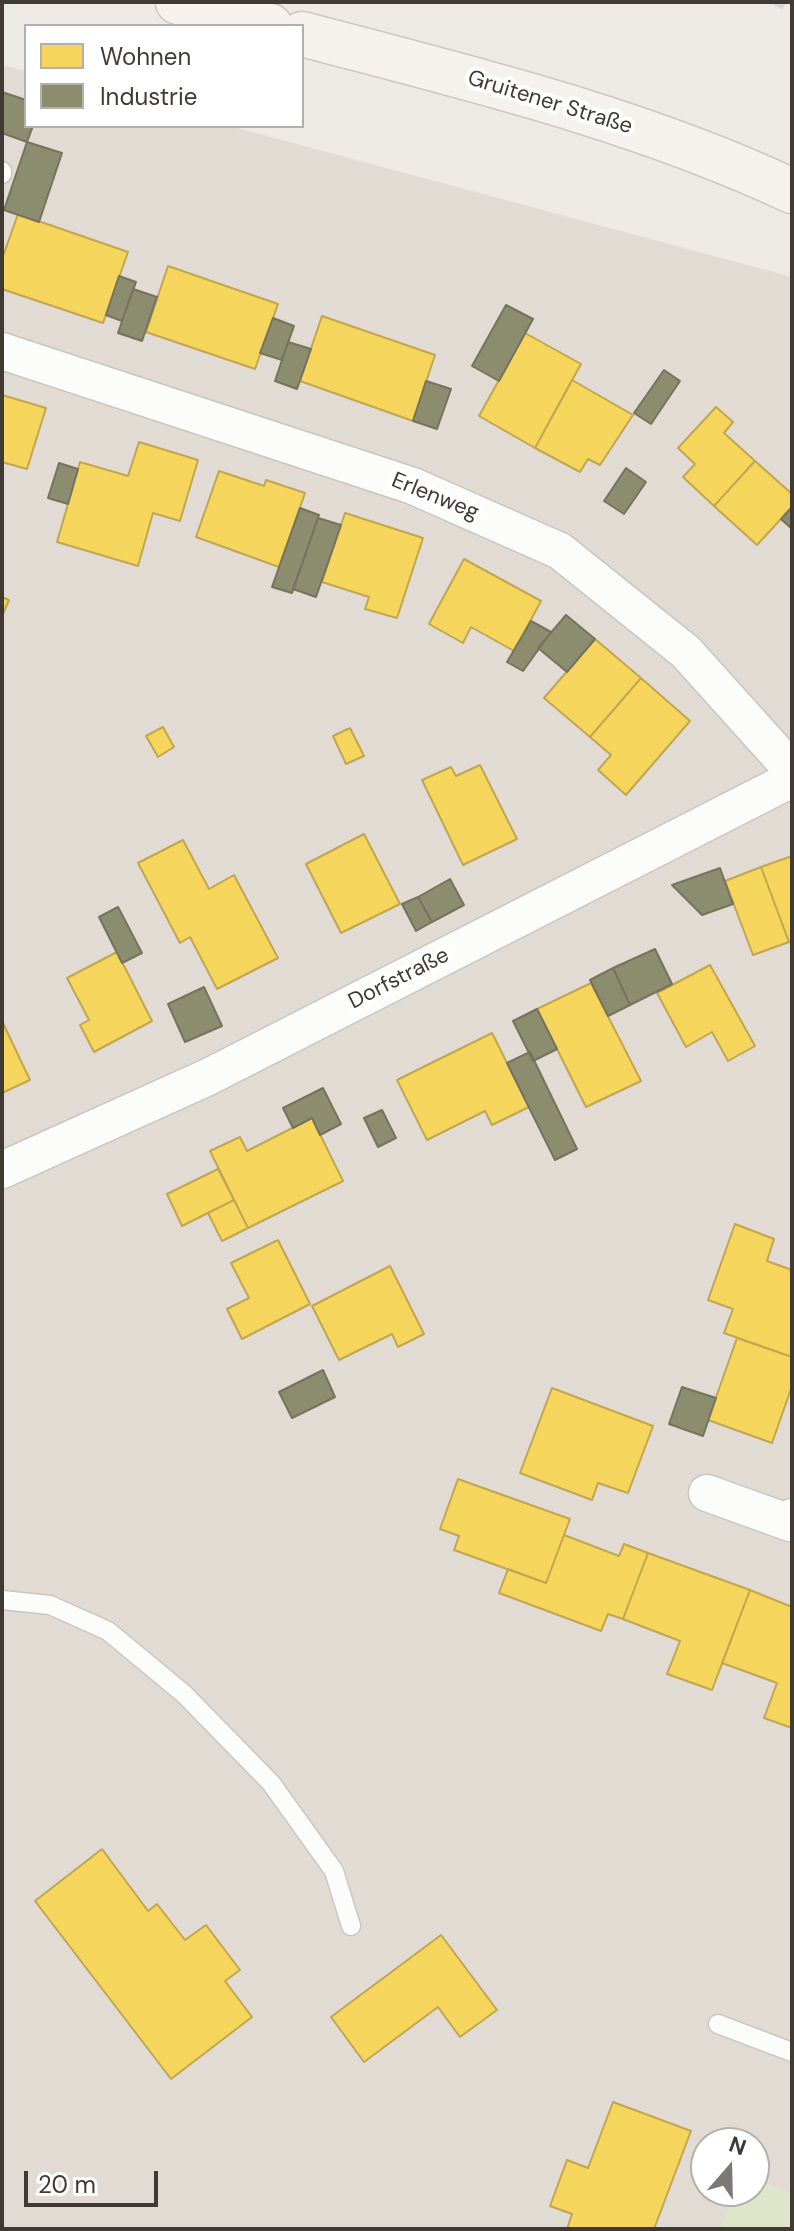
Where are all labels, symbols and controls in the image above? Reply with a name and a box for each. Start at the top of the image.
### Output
legend [24,24,304,128]
text: Wohnen [100,41,191,72]
street label: Gruitener Straße [464,65,636,141]
text: Industrie [100,81,197,112]
street label: Erlenweg [388,468,482,526]
street label: Dorfstraße [344,942,454,1016]
north arrow [690,2127,770,2207]
text: N [725,2129,750,2162]
scale bar [28,2155,162,2205]
text: 20 m [38,2169,96,2200]

